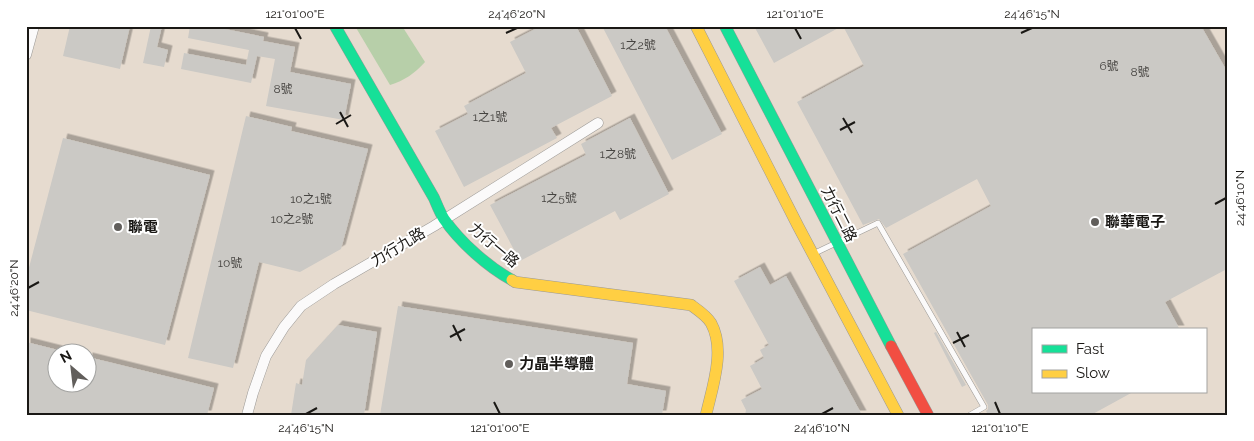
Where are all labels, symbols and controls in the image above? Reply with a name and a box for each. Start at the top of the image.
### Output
text: 121°01'00"E [265,7,325,21]
text: 24°46'20"N [488,7,546,21]
text: 121°01'10"E [766,7,824,21]
text: 24°46'15"N [1004,7,1060,21]
house number: 1之2號 [620,38,656,52]
house number: 6號 [1099,59,1119,73]
house number: 8號 [1130,65,1150,79]
house number: 8號 [273,82,293,96]
house number: 1之1號 [473,110,507,124]
house number: 1之8號 [600,147,636,161]
text: 24°46'10"N [1233,170,1247,226]
street label: 力行二路 [817,183,861,245]
house number: 1之5號 [541,191,577,205]
house number: 10之1號 [290,192,332,206]
house number: 10之2號 [271,212,313,226]
place label: 聯華電子 [1105,213,1165,231]
marker: 聯華電子 [1089,216,1101,228]
place label: 聯電 [128,218,158,236]
street label: 力行一路 [465,219,523,271]
marker: 聯電 [112,221,124,233]
street label: 力行九路 [368,224,428,270]
house number: 10號 [218,256,242,270]
text: 24°46'20"N [7,259,21,317]
legend [1032,328,1206,394]
text: Fast [1076,340,1104,358]
north arrow [48,344,98,394]
text: N [57,347,74,366]
place label: 力晶半導體 [519,355,594,373]
marker: 力晶半導體 [503,358,515,370]
text: Slow [1076,364,1110,382]
text: 24°46'15"N [278,421,334,435]
text: 121°01'00"E [470,421,530,435]
text: 24°46'10"N [794,421,850,435]
text: 121°01'10"E [971,421,1029,435]

